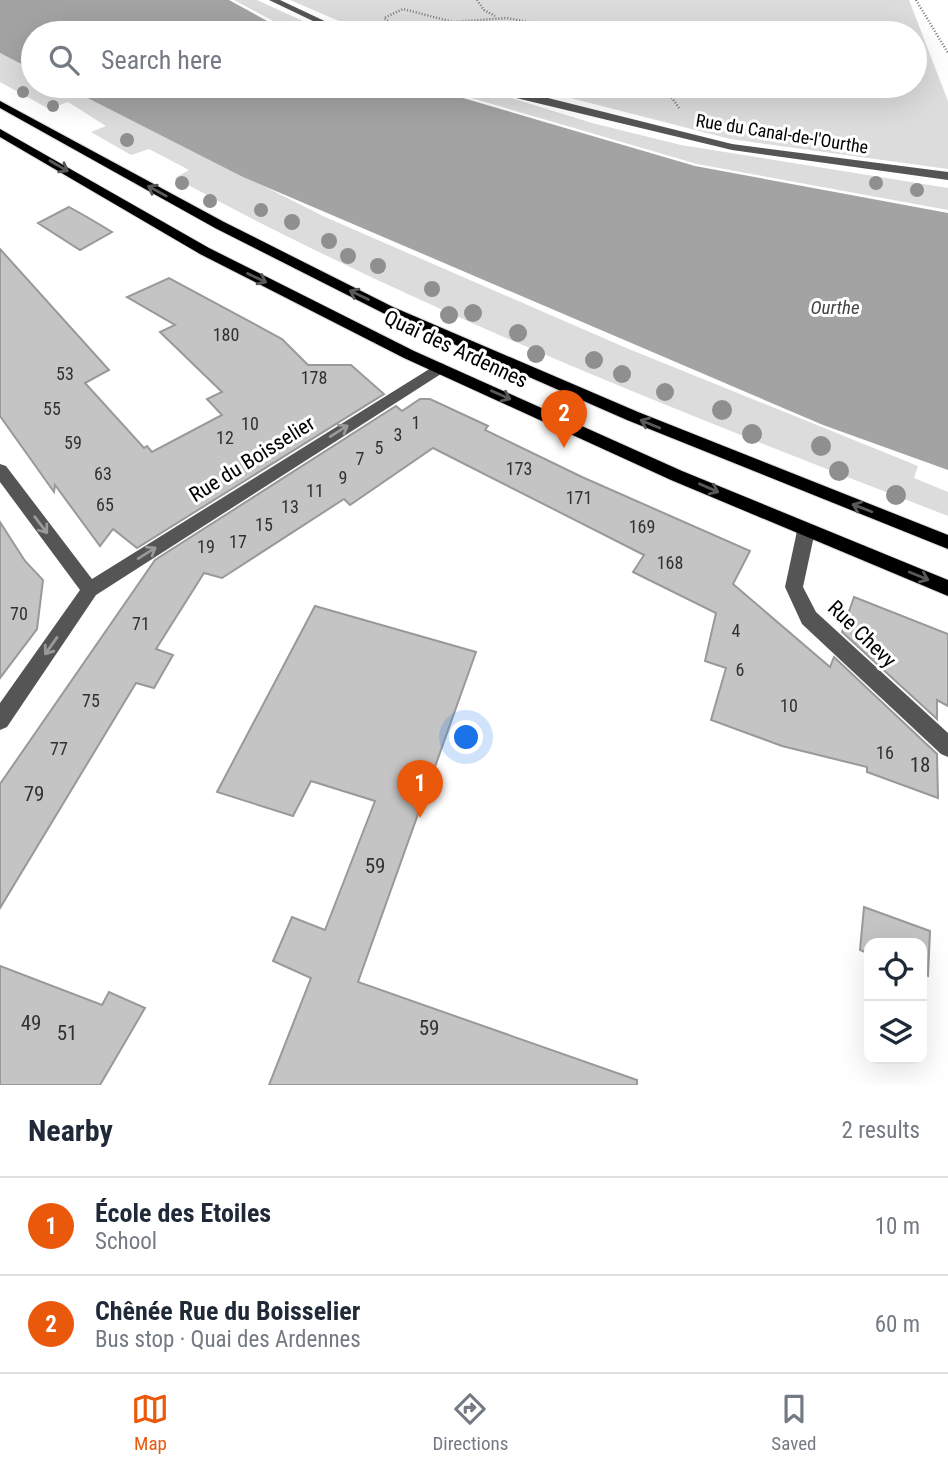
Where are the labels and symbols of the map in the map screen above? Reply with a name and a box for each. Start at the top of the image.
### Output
street label: Rue du Canal-de-l'Ourthe [694,109,870,158]
one-way arrow [48,160,69,173]
one-way arrow [148,184,168,198]
one-way arrow [246,272,267,286]
one-way arrow [349,288,370,302]
water label: Ourthe [810,296,860,319]
street label: Quai des Ardennes [380,305,532,393]
house number: 180 [213,324,239,345]
house number: 53 [56,363,74,384]
house number: 178 [301,367,327,388]
one-way arrow [490,389,511,402]
pin: 2 [541,390,587,448]
house number: 55 [43,398,61,419]
street label: Rue du Boisselier [185,411,319,507]
house number: 1 [412,412,420,433]
house number: 10 [241,413,259,434]
one-way arrow [640,416,662,429]
one-way arrow [329,423,349,437]
house number: 3 [394,424,402,445]
house number: 12 [216,427,234,448]
house number: 59 [64,432,82,453]
house number: 5 [375,437,384,458]
house number: 7 [356,448,365,469]
house number: 173 [506,458,532,479]
house number: 63 [94,463,112,484]
house number: 9 [339,467,347,488]
house number: 11 [306,480,324,501]
one-way arrow [698,482,719,495]
house number: 171 [566,487,592,508]
house number: 65 [96,494,114,515]
house number: 13 [281,496,299,517]
one-way arrow [851,501,873,514]
house number: 15 [255,514,273,535]
one-way arrow [33,515,48,533]
house number: 169 [629,516,655,537]
house number: 17 [229,531,247,552]
house number: 19 [197,536,215,557]
one-way arrow [137,546,157,560]
house number: 168 [657,552,683,573]
one-way arrow [907,570,929,583]
street label: Rue Chevy [823,596,901,672]
house number: 70 [10,603,28,624]
house number: 71 [132,613,150,634]
house number: 4 [732,620,741,641]
one-way arrow [44,636,58,655]
house number: 6 [736,659,744,680]
house number: 75 [82,690,100,711]
house number: 10 [780,695,798,716]
your location [449,720,483,754]
house number: 77 [50,738,68,759]
house number: 16 [876,742,894,763]
house number: 18 [910,753,930,777]
pin: 1 [397,760,443,818]
house number: 79 [24,782,44,806]
house number: 59 [365,854,385,878]
house number: 49 [21,1011,41,1035]
house number: 59 [419,1016,439,1040]
house number: 51 [57,1021,77,1045]

